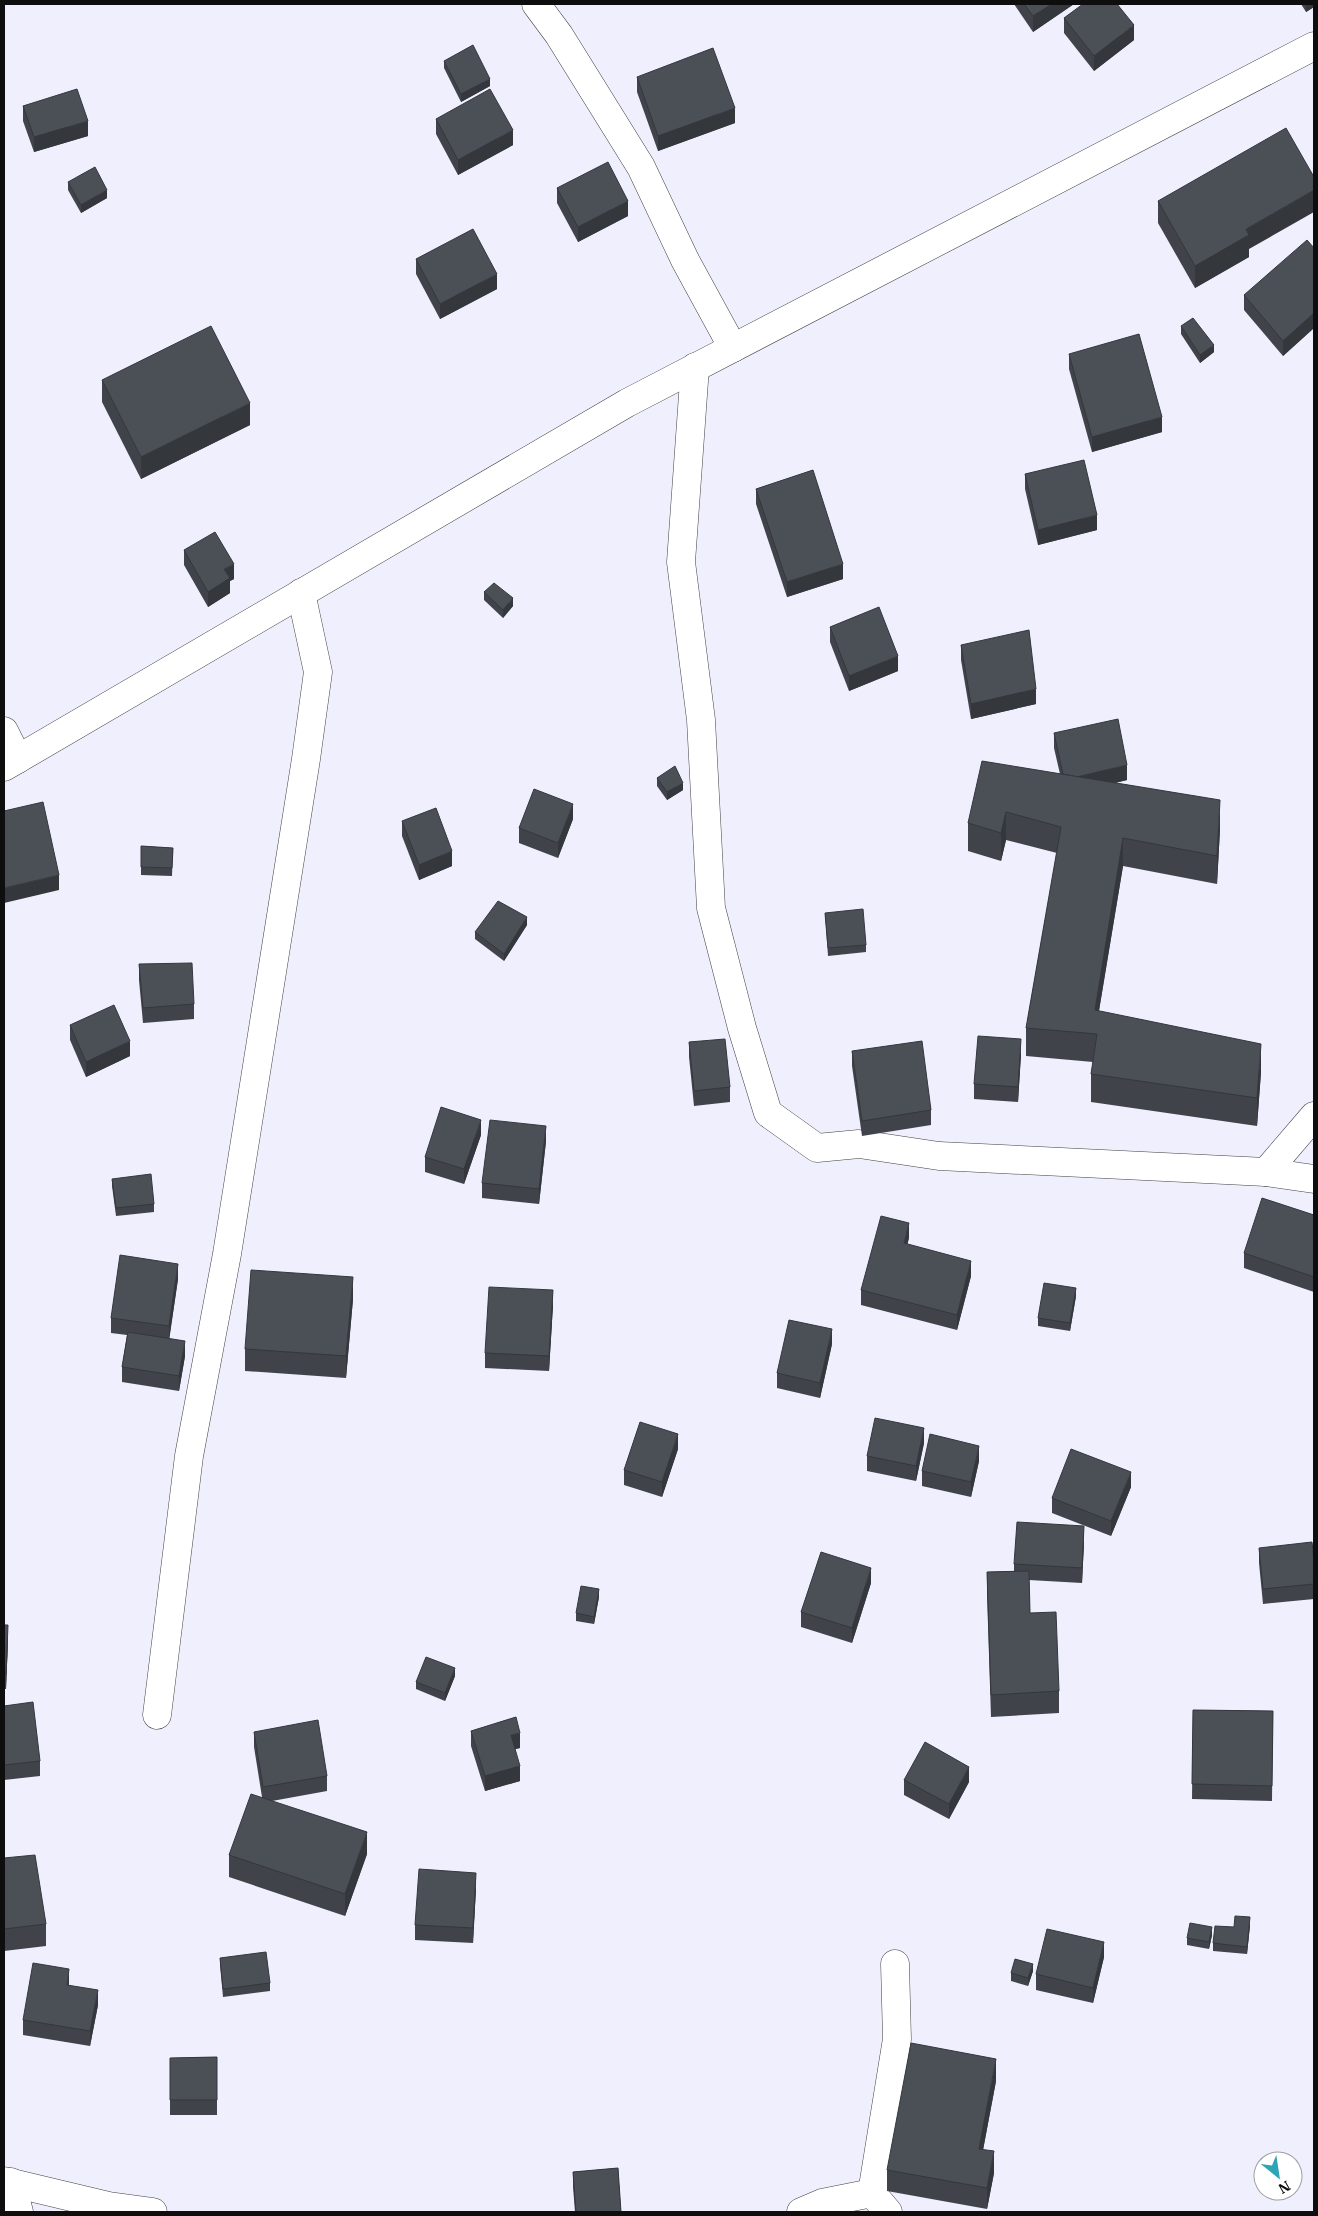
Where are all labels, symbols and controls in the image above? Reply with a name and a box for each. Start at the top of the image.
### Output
north arrow [1253,2151,1303,2201]
text: N [1275,2177,1294,2198]

